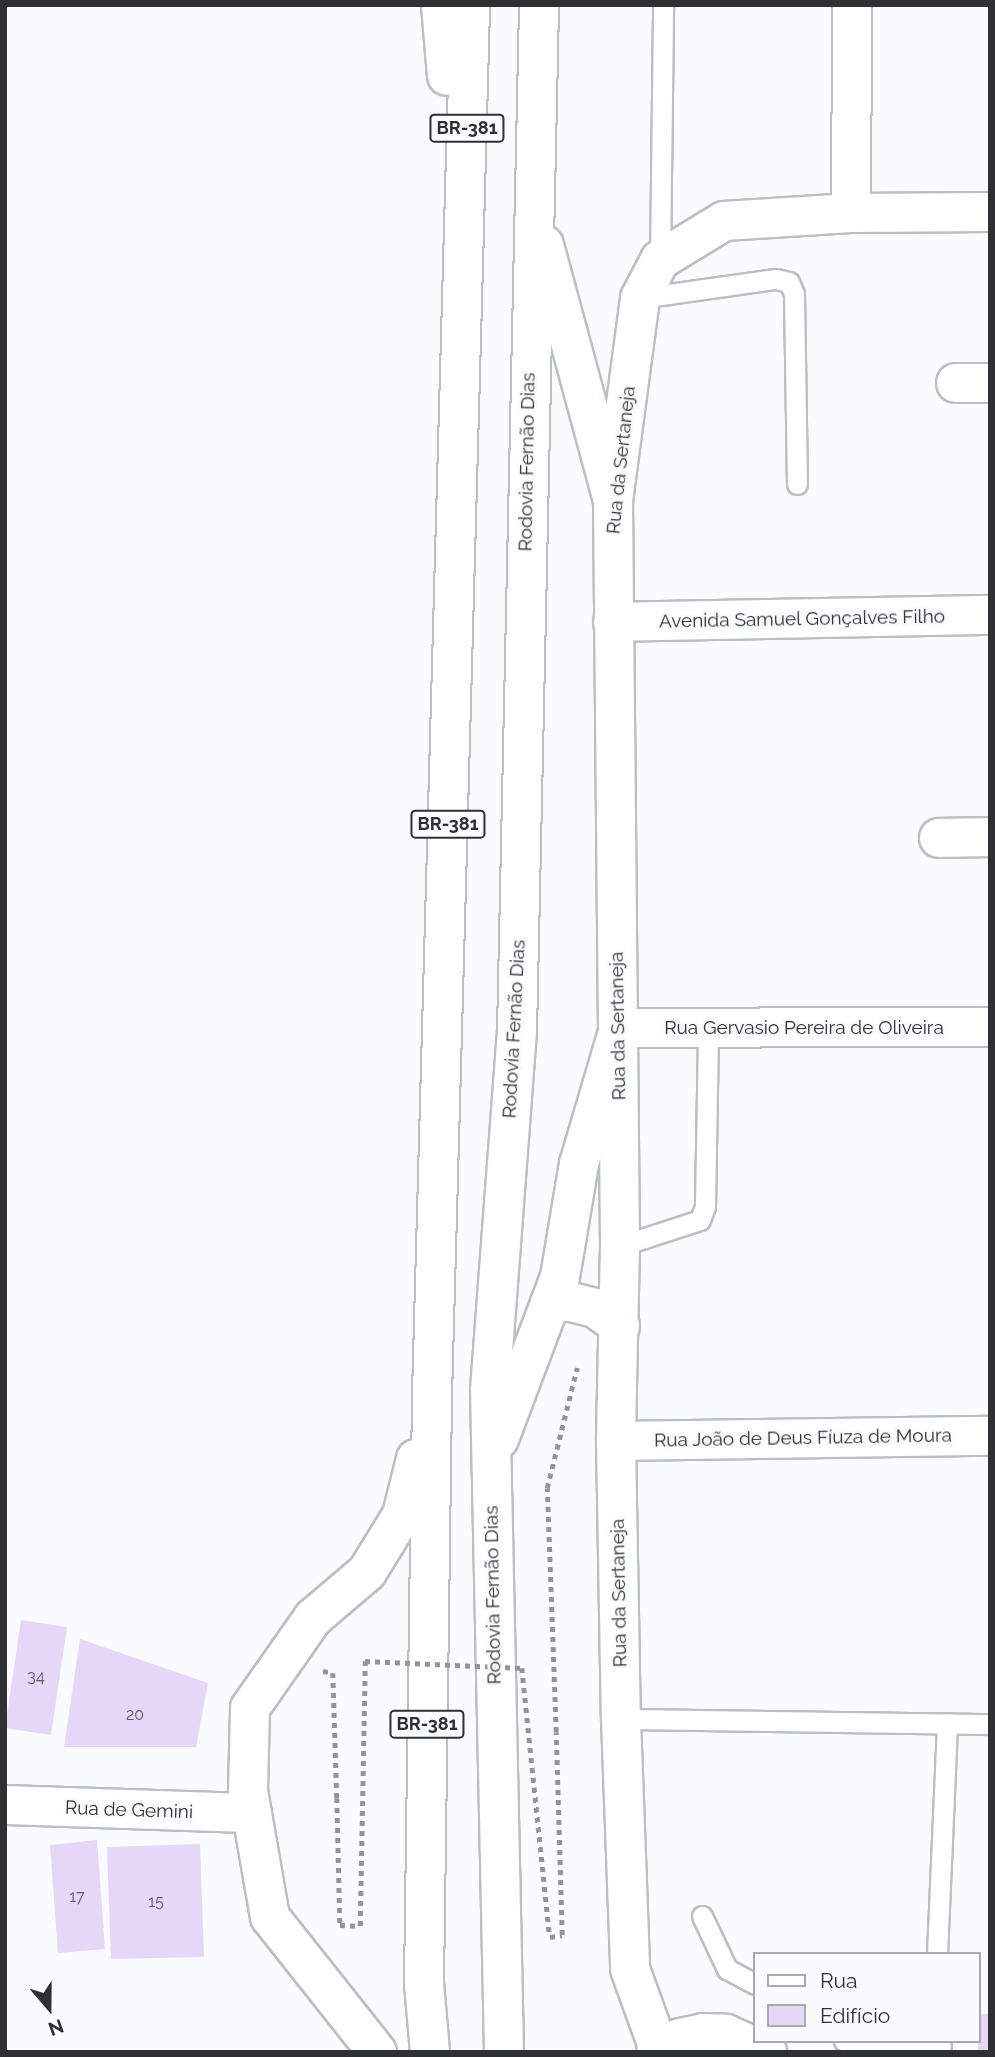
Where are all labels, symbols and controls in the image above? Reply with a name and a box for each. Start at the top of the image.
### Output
road number: BR-381 [428,113,505,142]
street label: Rodovia Fernão Dias [514,372,540,552]
street label: Rua da Sertaneja [602,385,640,535]
street label: Avenida Samuel Gonçalves Filho [658,605,946,633]
road number: BR-381 [410,810,486,838]
street label: Rodovia Fernão Dias [498,939,530,1119]
street label: Rua da Sertaneja [605,951,631,1101]
street label: Rua Gervasio Pereira de Oliveira [664,1017,944,1039]
street label: Rua João de Deus Fíuza de Moura [654,1424,952,1452]
street label: Rodovia Fernão Dias [480,1505,506,1685]
street label: Rua da Sertaneja [606,1518,632,1668]
house number: 34 [27,1667,45,1687]
house number: 20 [126,1705,144,1725]
road number: BR-381 [388,1709,466,1738]
street label: Rua de Gemini [65,1796,193,1824]
house number: 17 [69,1887,85,1907]
house number: 15 [148,1892,164,1912]
legend [754,1952,981,2043]
text: Rua [820,1968,857,1993]
north arrow [14,1973,84,2043]
text: Edifício [820,2003,890,2028]
text: N [46,2015,67,2041]

